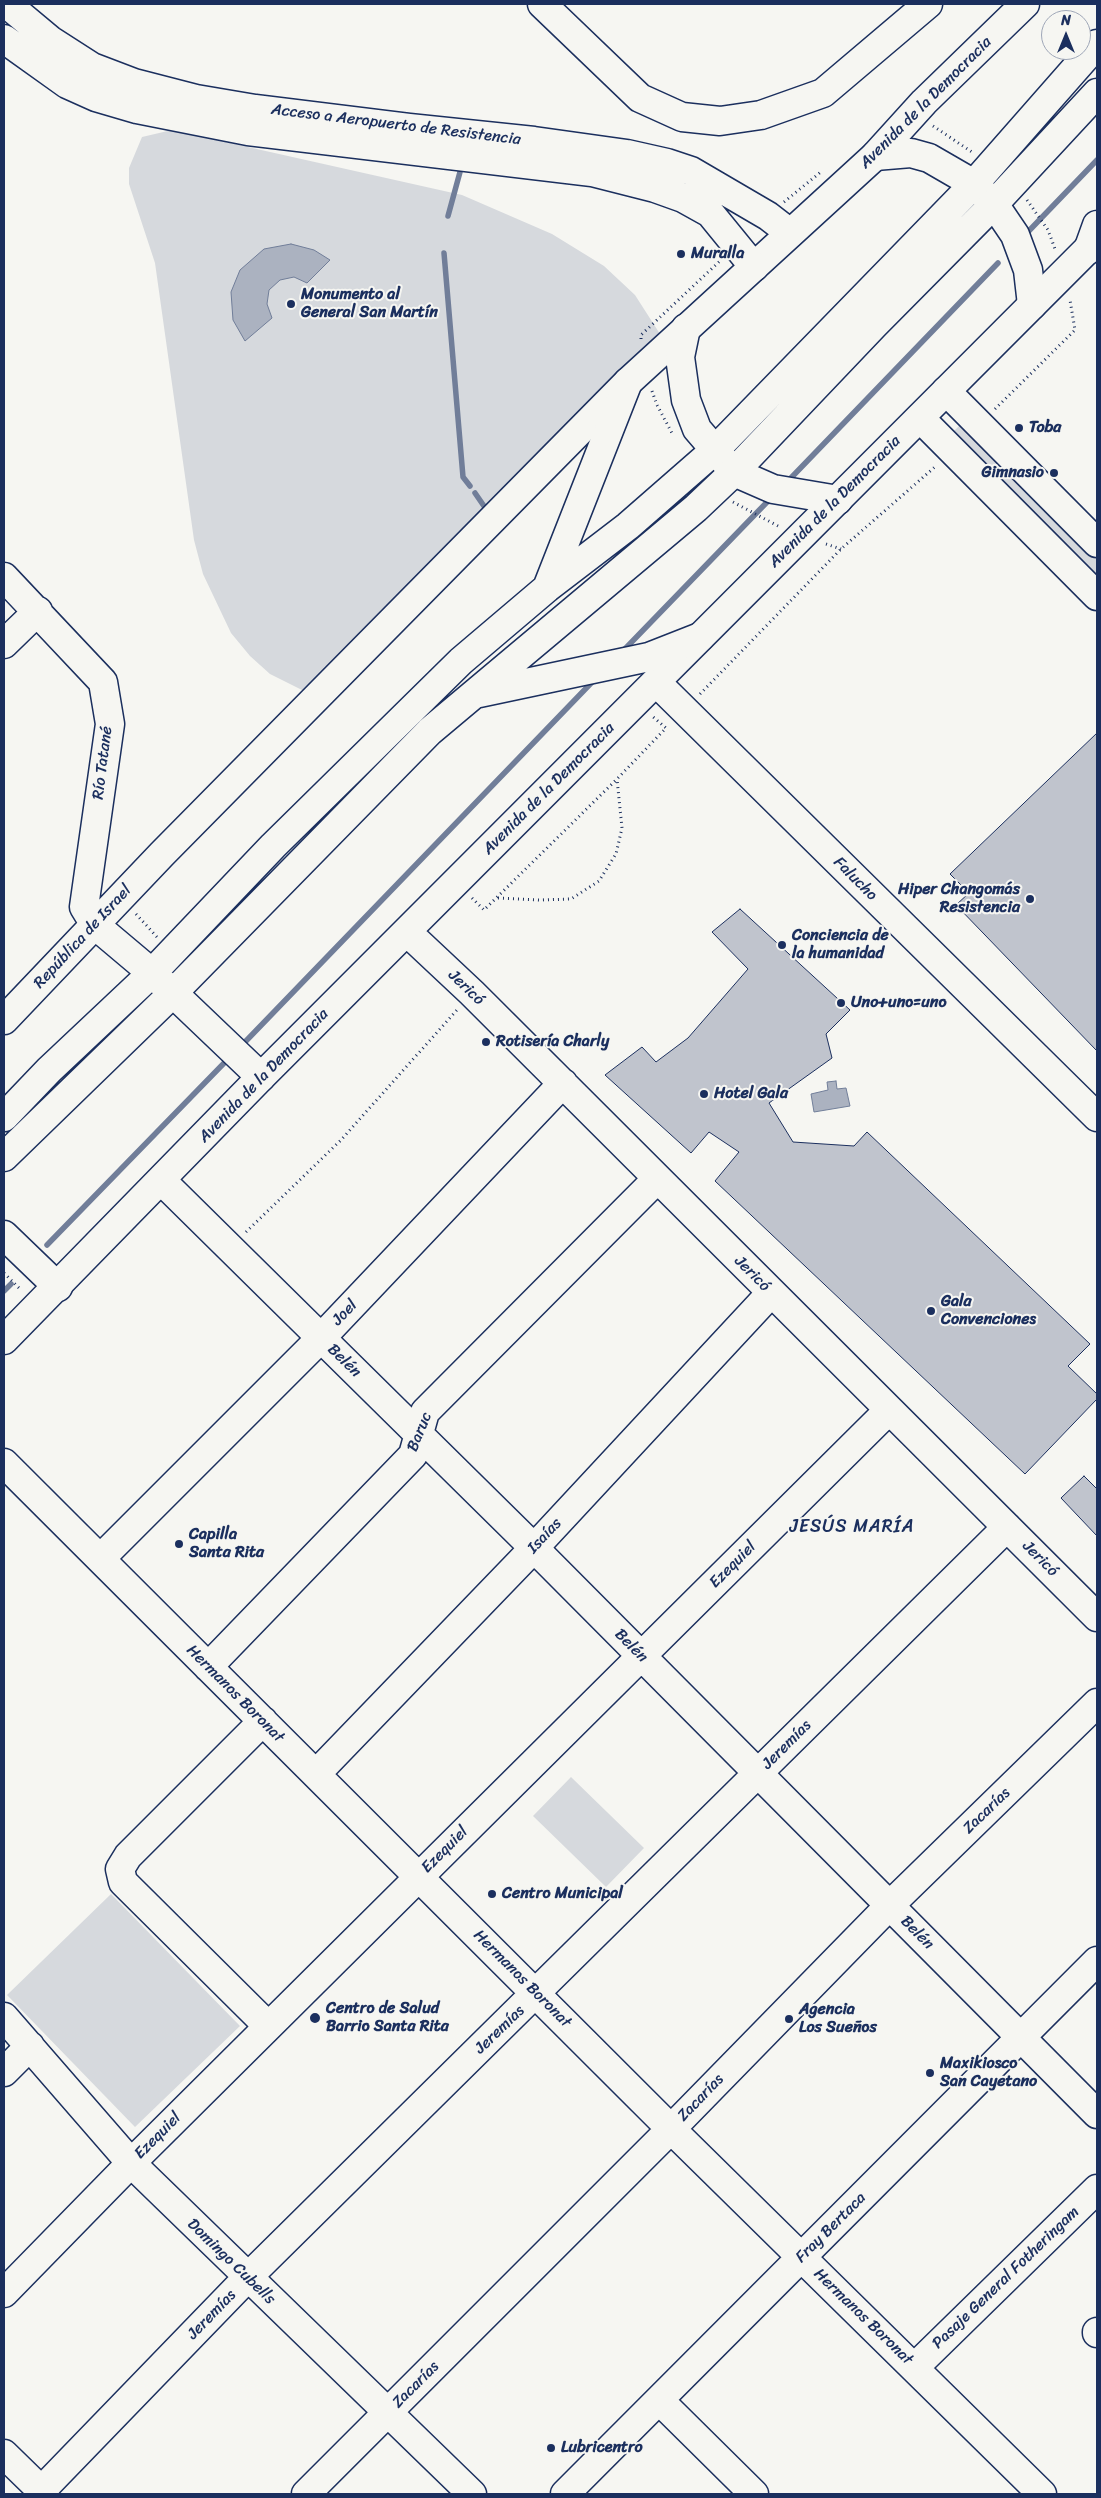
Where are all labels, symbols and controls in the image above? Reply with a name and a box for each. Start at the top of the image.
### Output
text: N [1061,8,1071,33]
north arrow [1041,10,1091,60]
street label: Avenida de la Democracia [856,33,996,173]
street label: Acceso a Aeropuerto de Resistencia [270,100,522,150]
place label: Muralla [691,244,744,264]
marker: Muralla [675,248,687,260]
place label: Monumento al General San Martín [301,285,438,323]
marker: Monumento al General San Martín [285,298,297,310]
place label: Toba [1029,418,1061,438]
marker: Toba [1013,422,1025,434]
street label: Avenida de la Democracia [765,432,905,572]
place label: Gimnasio [982,463,1044,483]
marker: Gimnasio [1048,467,1060,479]
street label: Avenida de la Democracia [479,719,619,859]
street label: Río Tatané [89,725,117,801]
street label: Falucho [829,853,881,905]
place label: Hiper Changomás Resistencia [898,880,1020,918]
street label: República de Israel [30,881,136,993]
marker: Hiper Changomás Resistencia [1024,893,1036,905]
place label: Conciencia de la humanidad [792,926,889,964]
marker: Conciencia de la humanidad [776,939,788,951]
street label: Jericó [444,966,488,1010]
place label: Uno+uno=uno [851,993,947,1013]
marker: Uno+uno=uno [835,997,847,1009]
street label: Avenida de la Democracia [195,1005,333,1147]
place label: Rotisería Charly [496,1032,609,1052]
marker: Rotisería Charly [480,1036,492,1048]
place label: Hotel Gala [714,1084,788,1104]
marker: Hotel Gala [698,1088,710,1100]
street label: Jericó [730,1252,774,1296]
place label: Gala Convenciones [941,1292,1036,1330]
street label: Joel [328,1296,362,1330]
marker: Gala Convenciones [925,1305,937,1317]
street label: Belén [323,1340,365,1382]
street label: Baruc [403,1409,437,1455]
street label: Isaías [524,1514,566,1558]
district label: JESÚS MARÍA [789,1516,915,1538]
place label: Capilla Santa Rita [189,1525,264,1563]
street label: Jericó [1018,1537,1062,1581]
marker: Capilla Santa Rita [173,1538,185,1550]
street label: Ezequiel [706,1538,760,1592]
street label: Belén [610,1625,652,1667]
street label: Hermanos Boronat [182,1641,288,1747]
street label: Jeremías [758,1716,816,1774]
street label: Zacarías [959,1784,1015,1838]
street label: Ezequiel [418,1823,472,1877]
place label: Centro Municipal [502,1884,623,1904]
marker: Centro Municipal [486,1888,498,1900]
street label: Belén [896,1912,938,1954]
street label: Hermanos Boronat [469,1926,575,2032]
place label: Centro de Salud Barrio Santa Rita [326,1999,449,2037]
place label: Agencia Los Sueños [799,2000,877,2038]
street label: Jeremías [471,2002,529,2058]
marker: Centro de Salud Barrio Santa Rita [308,2011,322,2025]
marker: Agencia Los Sueños [783,2013,795,2025]
place label: Maxikiosco San Cayetano [940,2054,1037,2092]
marker: Maxikiosco San Cayetano [924,2067,936,2079]
street label: Zacarías [674,2070,728,2126]
street label: Ezequiel [131,2109,185,2163]
street label: Fray Bertaca [792,2189,870,2267]
street label: Pasaje General Fotheringam [928,2203,1084,2353]
street label: Domingo Cubells [183,2215,279,2309]
street label: Hermanos Boronat [809,2265,917,2369]
street label: Jeremías [184,2286,240,2344]
street label: Zacarías [389,2358,443,2412]
place label: Lubricentro [561,2438,643,2458]
marker: Lubricentro [545,2442,557,2454]

